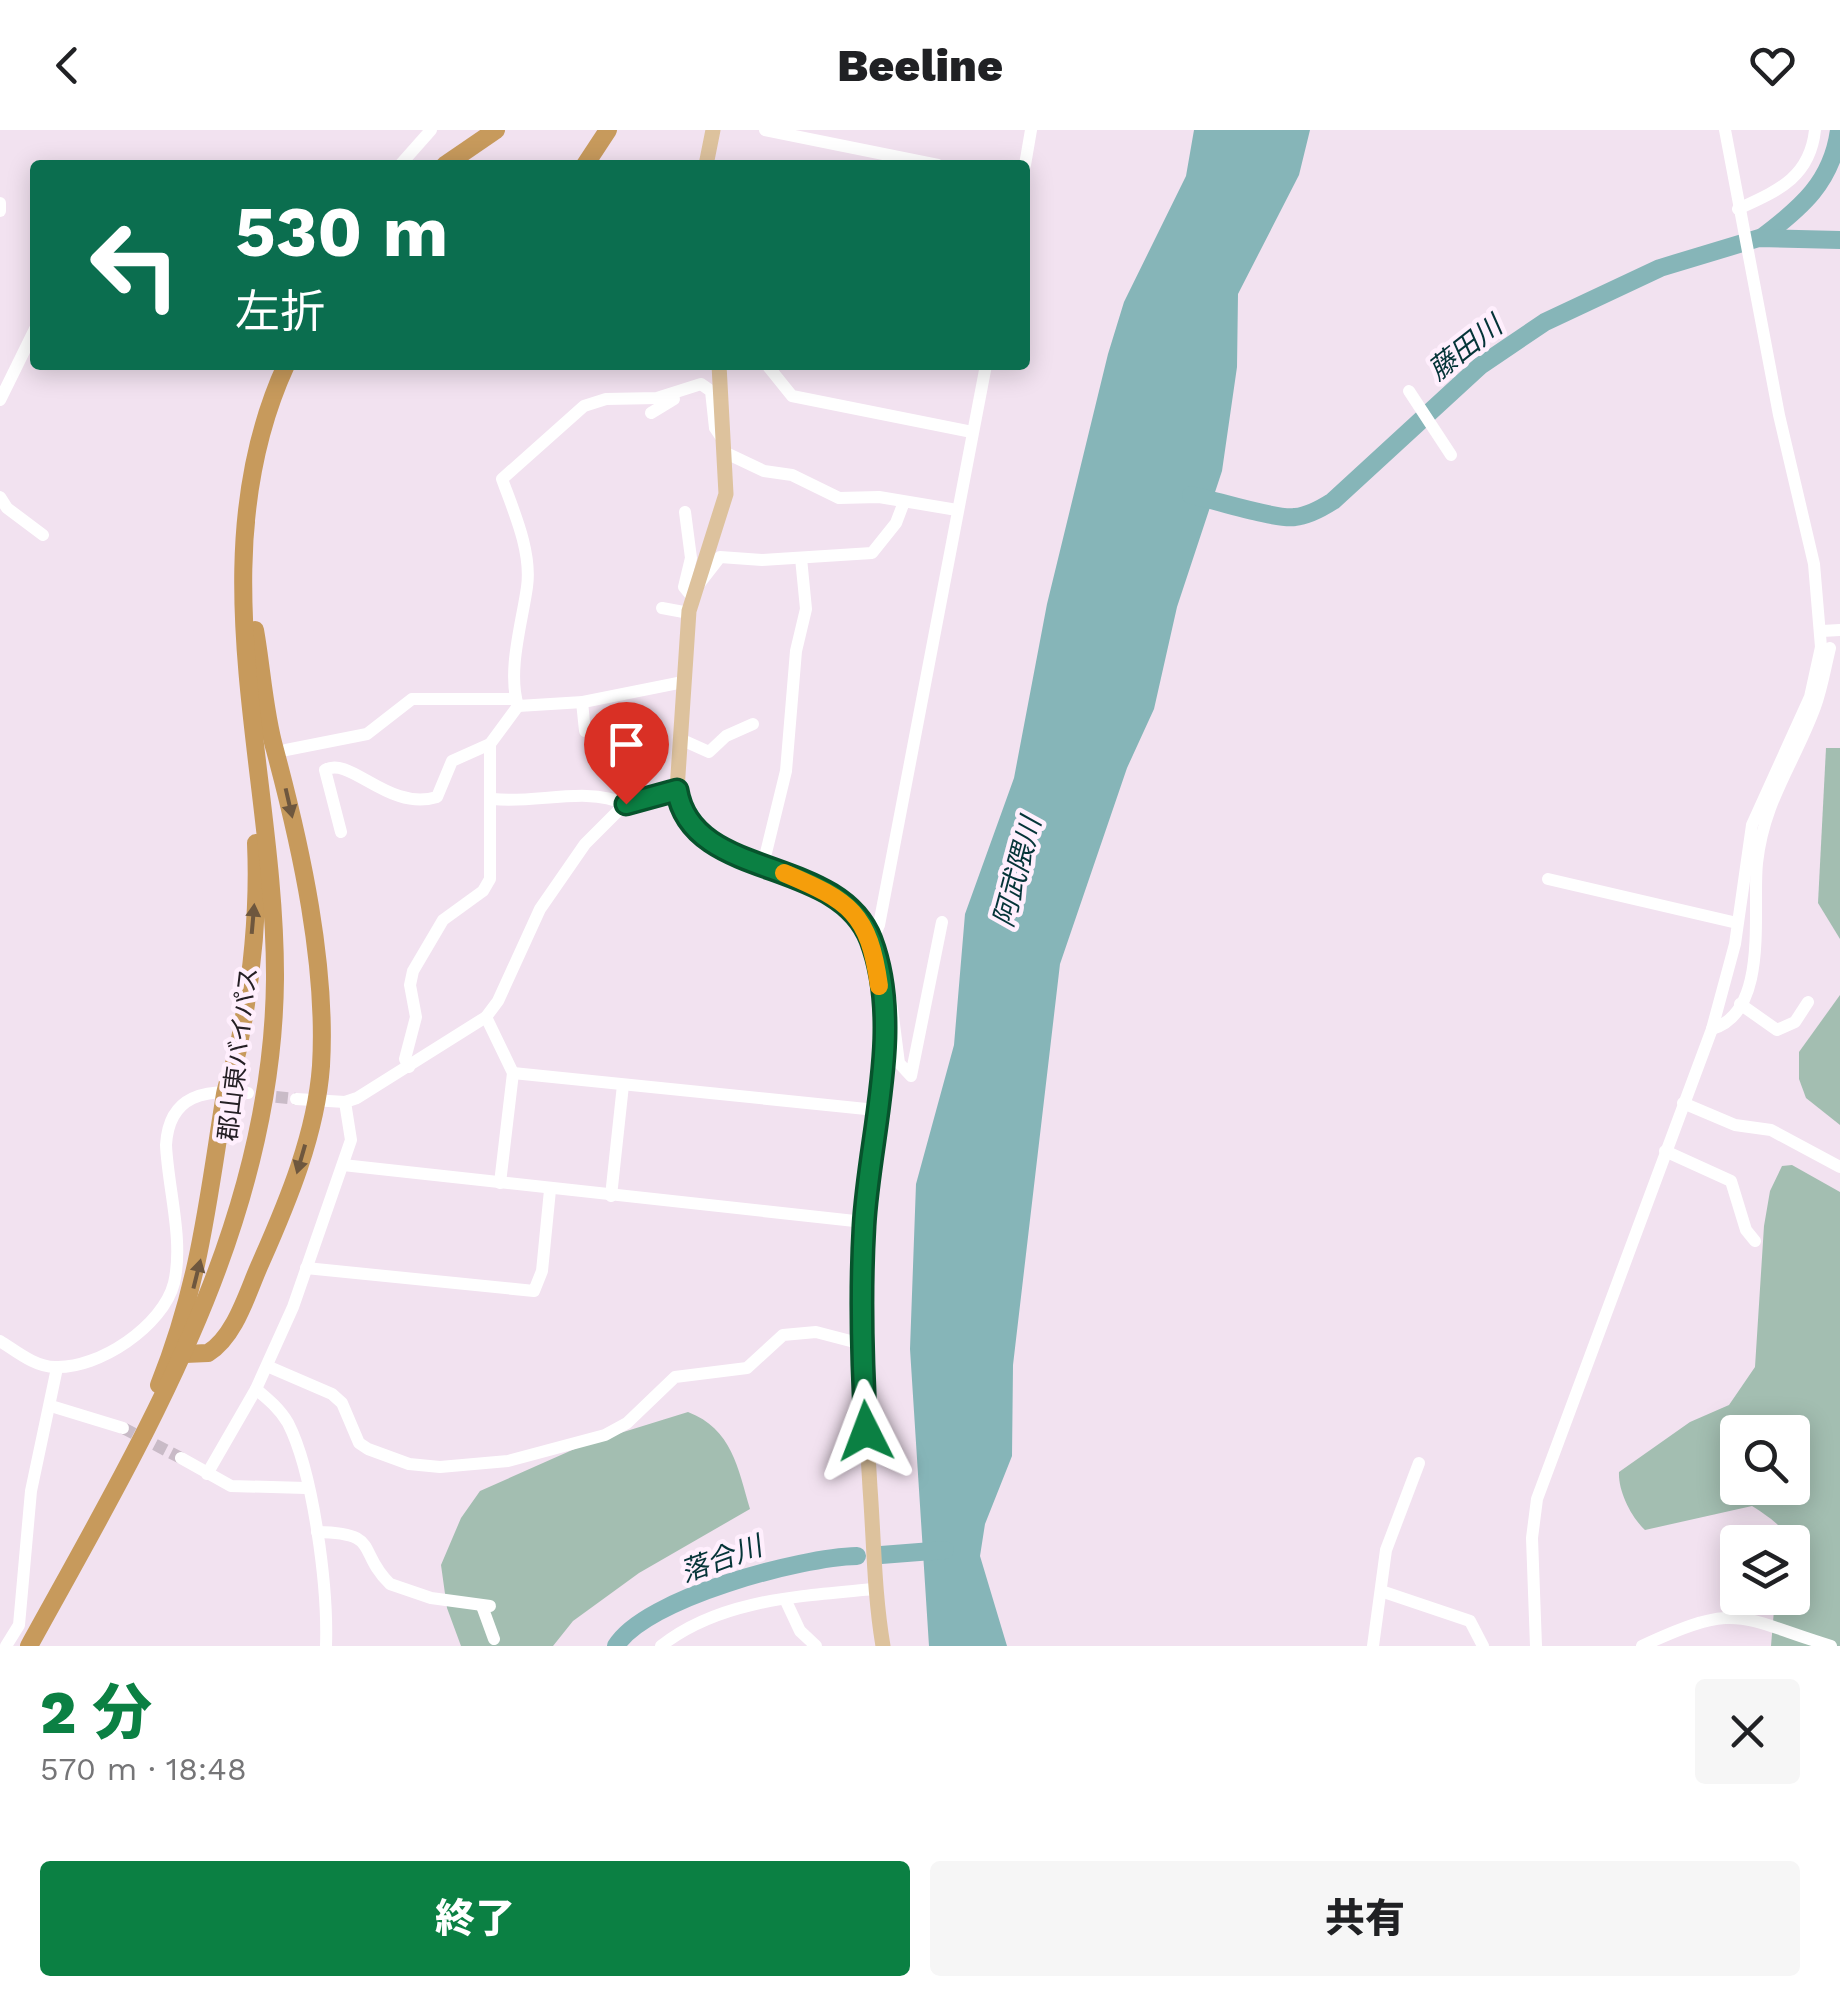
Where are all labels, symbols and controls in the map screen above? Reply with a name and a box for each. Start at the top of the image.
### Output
icon: back [40,38,95,93]
icon: heart [1745,38,1800,93]
text: Beeline [837,39,1003,92]
text: 530 m [235,191,448,273]
icon: left [70,200,200,330]
text: 左折 [235,285,325,338]
water label: 藤田川 [1422,307,1511,387]
pin [584,702,669,805]
icon: arrive [599,717,654,772]
one-way arrow [282,788,297,819]
water label: 阿武隈川 [987,811,1048,930]
one-way arrow [245,903,261,935]
street label: 郡山東バイパス [213,966,263,1142]
one-way arrow [293,1144,308,1174]
one-way arrow [189,1258,205,1289]
position arrow [814,1379,918,1483]
map controls [1720,1415,1810,1615]
button: search [1720,1415,1810,1505]
button: layers [1720,1525,1810,1615]
water label: 落合川 [676,1528,769,1589]
text: 2 分 [40,1677,152,1748]
button: close [1695,1679,1800,1784]
text: 570 m · 18:48 [40,1750,247,1788]
button: 終了 [40,1861,910,1976]
button: 共有 [930,1861,1800,1976]

